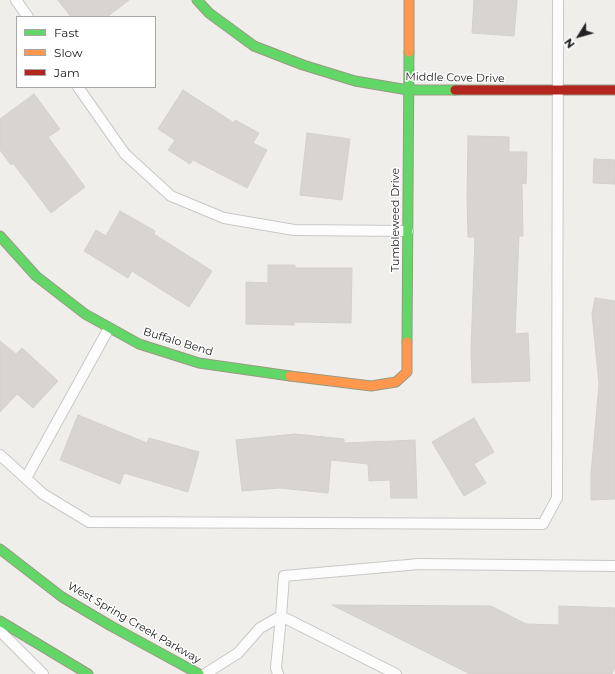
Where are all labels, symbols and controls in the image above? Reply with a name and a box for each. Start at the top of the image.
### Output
legend [16,16,156,88]
north arrow [559,16,599,56]
text: Fast [54,25,79,40]
text: N [561,35,578,51]
text: Slow [54,45,83,60]
text: Jam [54,65,80,80]
street label: Middle Cove Drive [405,71,505,85]
street label: Tumbleweed Drive [389,168,403,272]
street label: Buffalo Bend [142,325,214,359]
street label: West Spring Creek Parkway [65,579,203,667]

